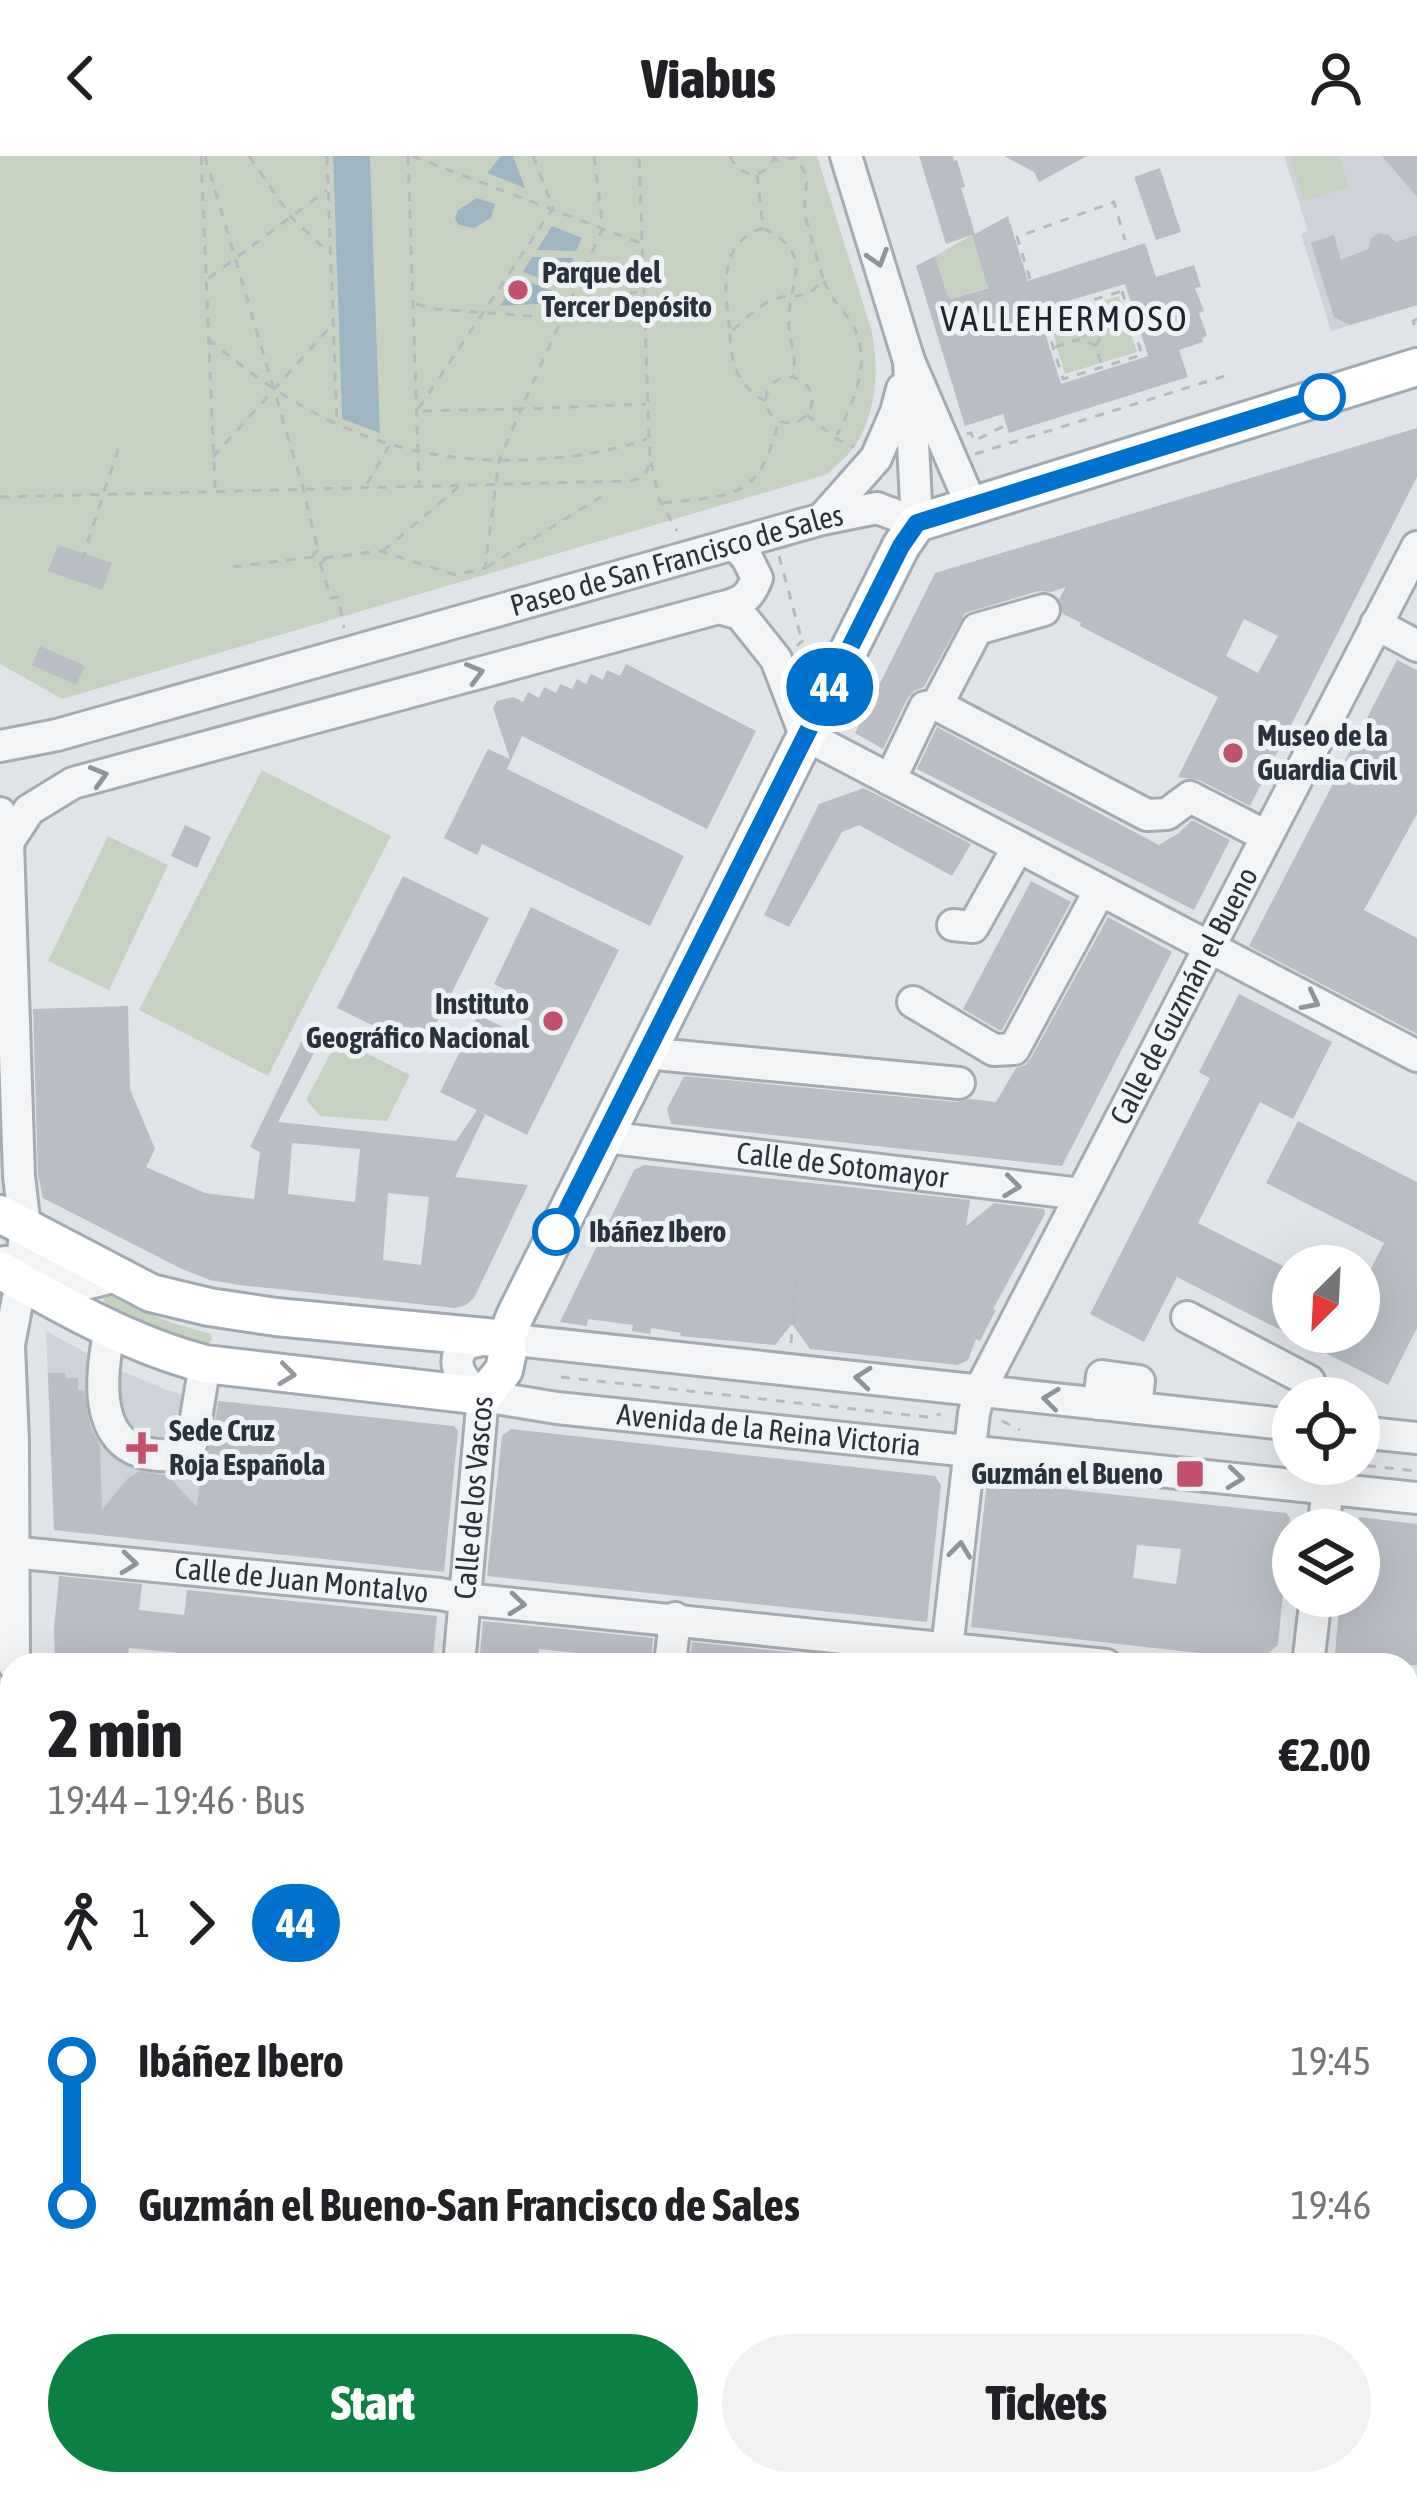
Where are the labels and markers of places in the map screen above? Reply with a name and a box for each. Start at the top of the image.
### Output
place label: Parque del Tercer Depósito [542,255,712,323]
marker: Parque del Tercer Depósito [505,277,531,303]
unlabelled marker [1300,375,1344,419]
place label: Museo de la Guardia Civil [1257,718,1398,786]
marker: Museo de la Guardia Civil [1220,740,1246,766]
place label: Instituto Geográfico Nacional [306,986,530,1054]
marker: Instituto Geográfico Nacional [540,1008,566,1034]
marker: Ibáñez Ibero [534,1210,578,1254]
place label: Ibáñez Ibero [589,1214,726,1248]
place label: Sede Cruz Roja Española [169,1413,325,1481]
marker: Sede Cruz Roja Española [126,1432,158,1464]
place label: Guzmán el Bueno [971,1456,1163,1490]
marker: Guzmán el Bueno [1174,1458,1206,1490]

